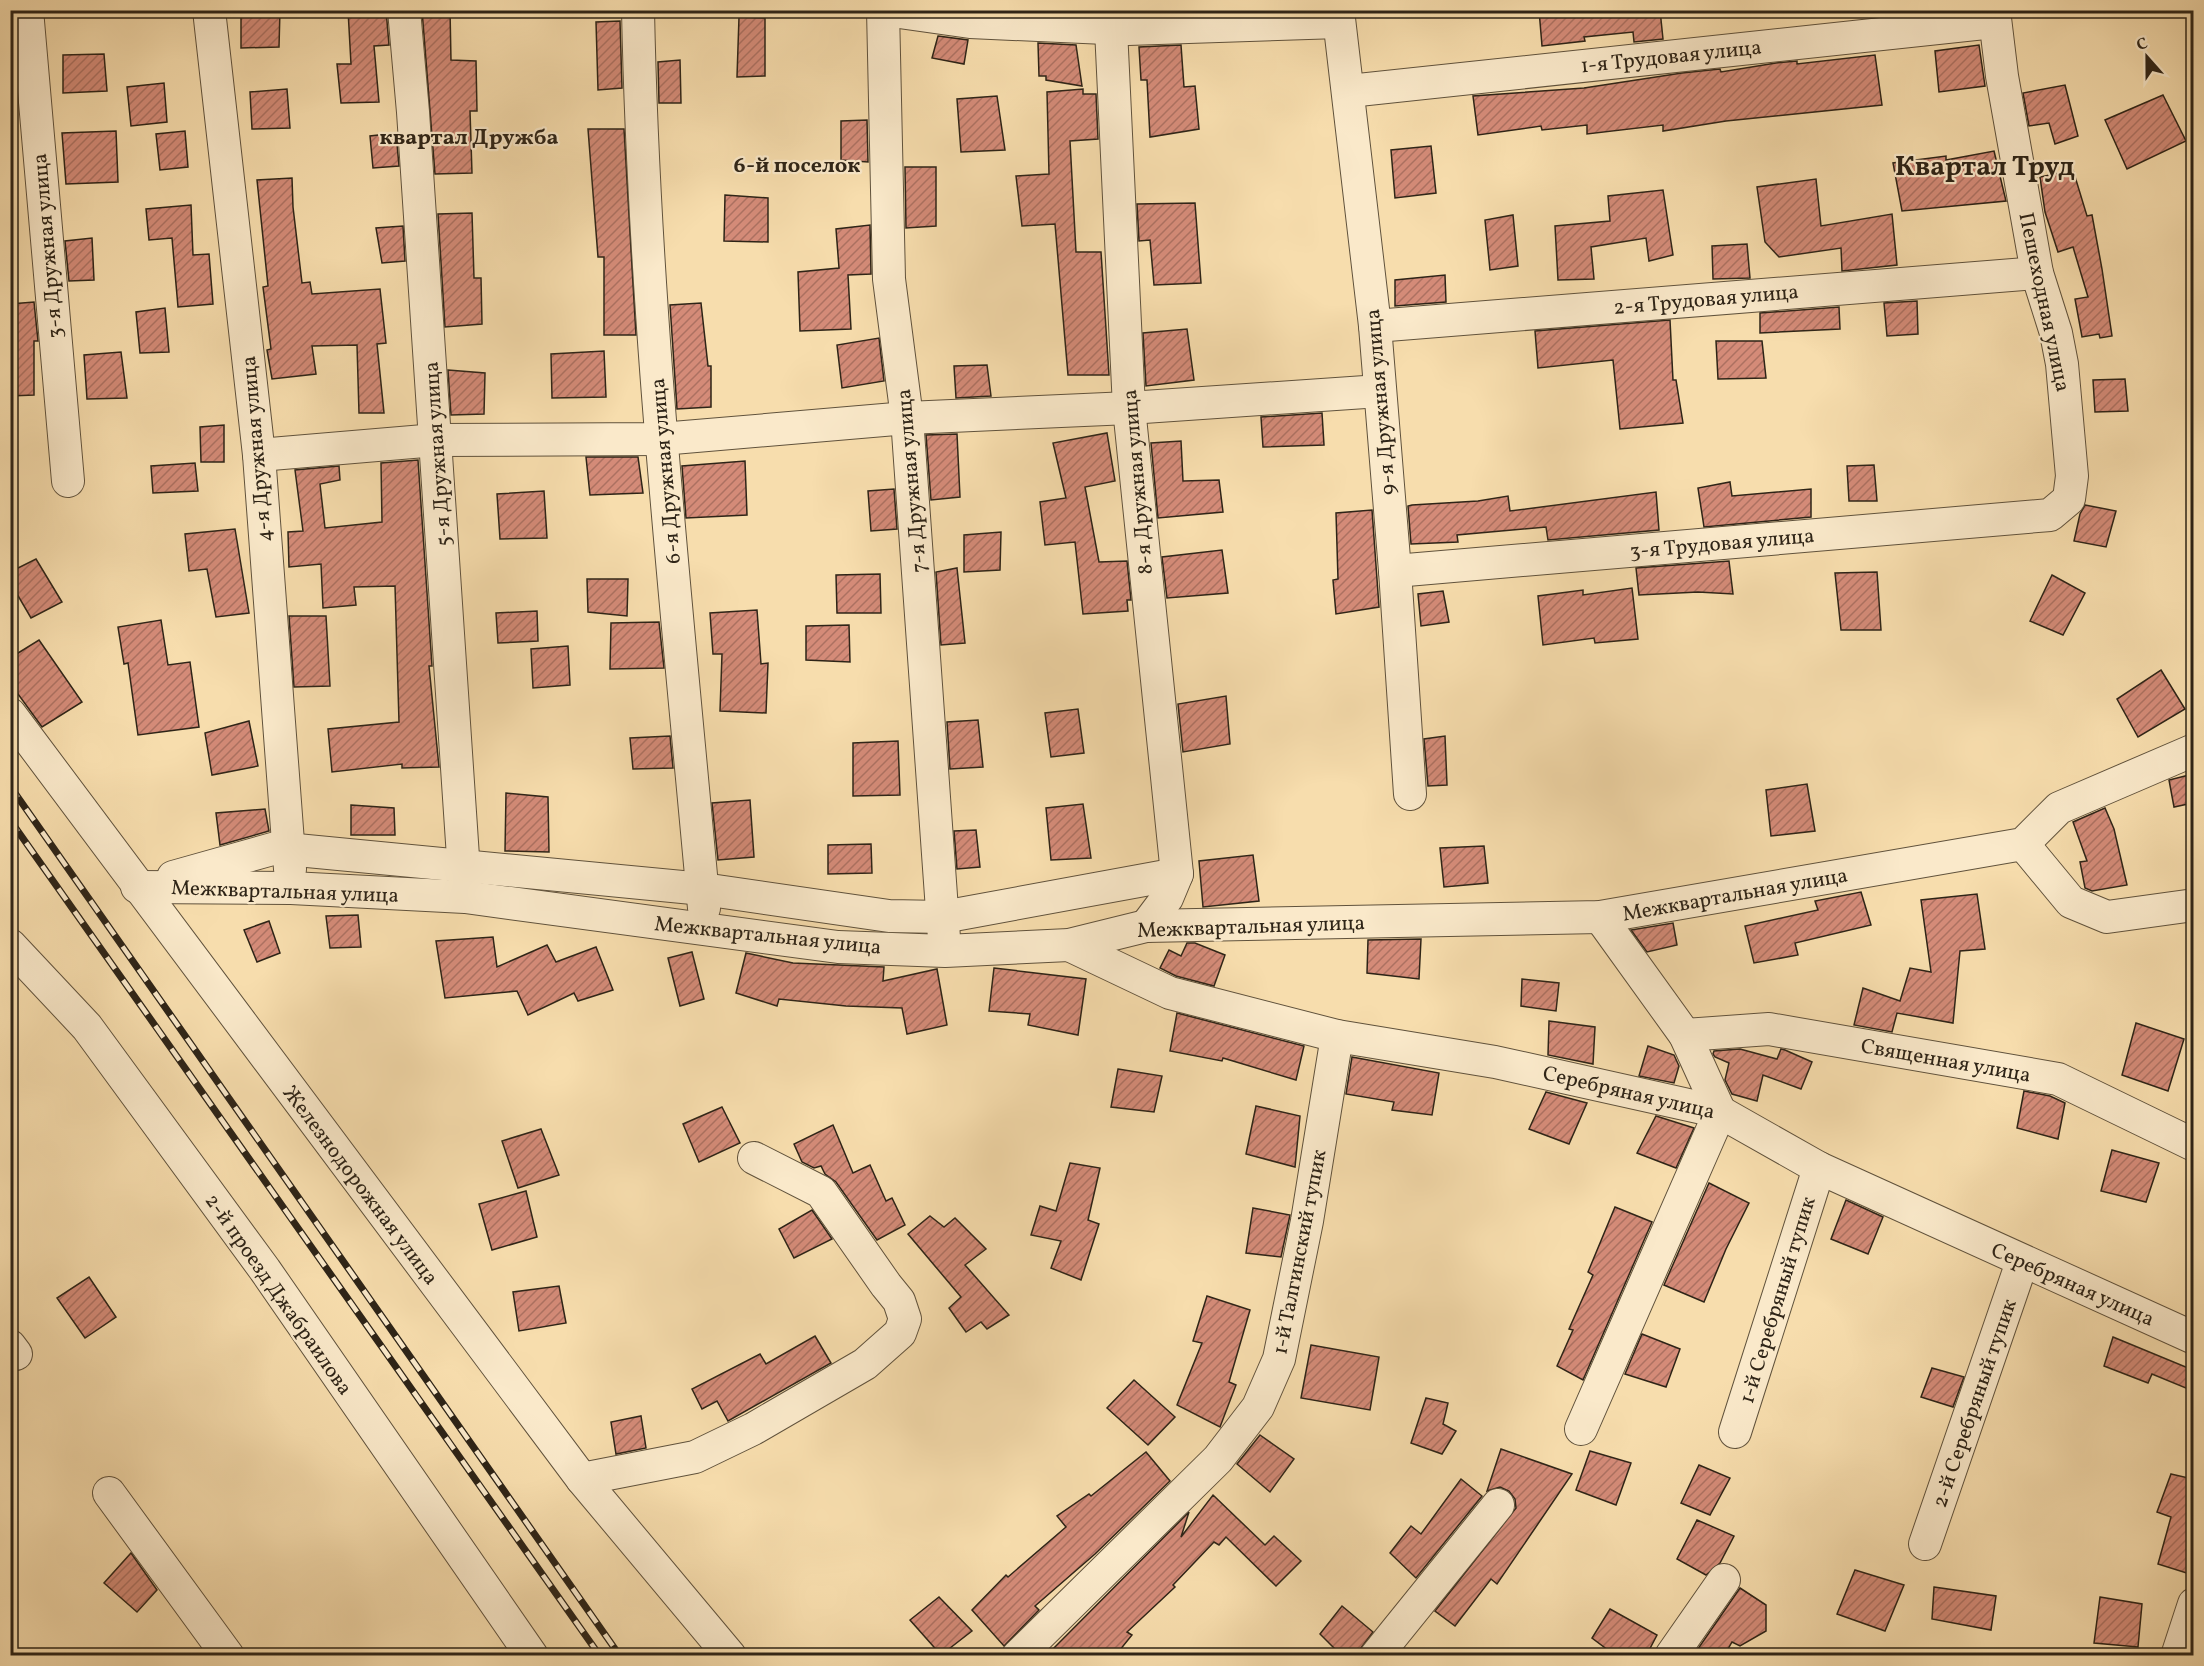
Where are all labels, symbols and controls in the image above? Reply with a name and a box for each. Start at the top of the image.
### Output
north arrow [2117,27,2177,87]
text: С [2134,33,2151,57]
street label: 1-я Трудовая улица [1579,34,1763,81]
district label: квартал Дружба [380,123,558,154]
district label: Квартал Труд [1895,149,2075,187]
district label: 6-й поселок [734,151,860,182]
street label: 3-я Дружная улица [26,152,71,340]
street label: Пешеходная улица [2010,210,2077,395]
street label: 2-я Трудовая улица [1612,278,1800,323]
street label: 9-я Дружная улица [1359,308,1404,496]
street label: 4-я Дружная улица [235,354,280,543]
street label: 5-я Дружная улица [418,360,459,547]
street label: 6-я Дружная улица [644,377,689,565]
street label: 7-я Дружная улица [890,388,935,574]
street label: 8-я Дружная улица [1116,388,1161,576]
street label: 3-я Трудовая улица [1629,522,1816,567]
street label: Межквартальная улица [1620,861,1850,930]
street label: Межквартальная улица [170,874,400,911]
street label: Межквартальная улица [1136,909,1366,946]
street label: Межквартальная улица [653,910,883,963]
street label: Священная улица [1858,1032,2033,1091]
street label: Серебряная улица [1540,1060,1718,1127]
street label: Железнодорожная улица [275,1080,444,1292]
street label: 1-й Талгинский тупик [1266,1147,1335,1357]
street label: 2-й проезд Джабраилова [197,1188,359,1402]
street label: 1-й Серебряный тупик [1733,1193,1824,1408]
street label: Серебряная улица [1986,1236,2159,1334]
street label: 2-й Серебряный тупик [1926,1295,2025,1512]

